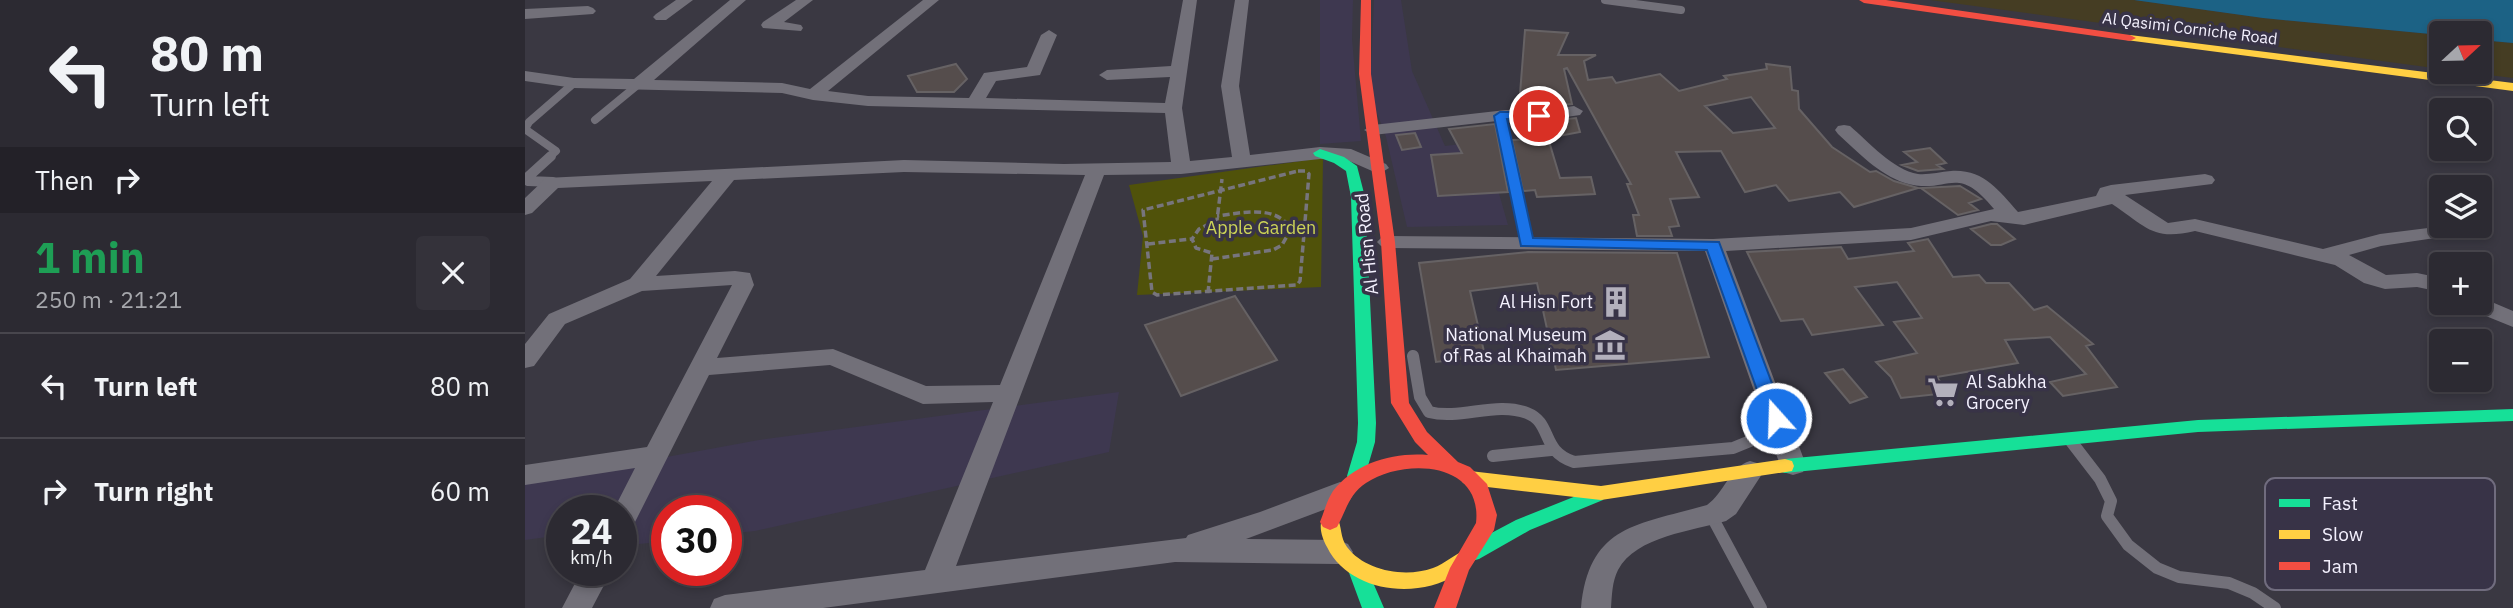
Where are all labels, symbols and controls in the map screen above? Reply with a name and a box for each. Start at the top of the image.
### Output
street label: Al Qasimi Corniche Road [2101,7,2279,49]
text: 80 m [150,21,264,84]
north arrow [2429,21,2492,84]
map controls [2429,21,2492,392]
icon: left [35,28,126,119]
text: Turn left [150,83,270,125]
pin [1509,86,1569,146]
icon: arrive [1520,97,1558,135]
button: search [2429,98,2492,161]
icon: right [108,161,146,199]
text: Then [35,163,94,197]
button: layers [2429,175,2492,238]
street label: Al Hisn Road [1350,192,1383,296]
park label: Apple Garden [1206,216,1316,239]
text: 1 min [35,230,145,285]
button: close [416,236,490,310]
button: + [2429,252,2492,315]
text: 250 m · 21:21 [35,284,182,314]
building icon: Al Hisn Fort [1599,285,1633,319]
place label: Al Hisn Fort [1499,290,1593,313]
place label: National Museum of Ras al Khaimah [1443,323,1587,367]
museum icon: National Museum of Ras al Khaimah [1593,328,1627,362]
button: − [2429,329,2492,392]
icon: left [35,367,73,405]
text: Turn left [94,369,197,403]
text: 80 m [430,369,490,403]
place label: Al Sabkha Grocery [1966,370,2047,414]
supermarket icon: Al Sabkha Grocery [1926,375,1960,409]
position arrow [1739,381,1813,455]
icon: right [35,472,73,510]
text: Turn right [94,474,213,508]
text: 60 m [430,474,490,508]
legend [2265,478,2495,590]
text: Fast [2322,491,2358,515]
speed limit sign: 30 [651,495,742,586]
text: 24 [570,508,613,554]
text: Slow [2322,522,2363,546]
text: km/h [570,546,613,569]
text: Jam [2322,554,2358,578]

